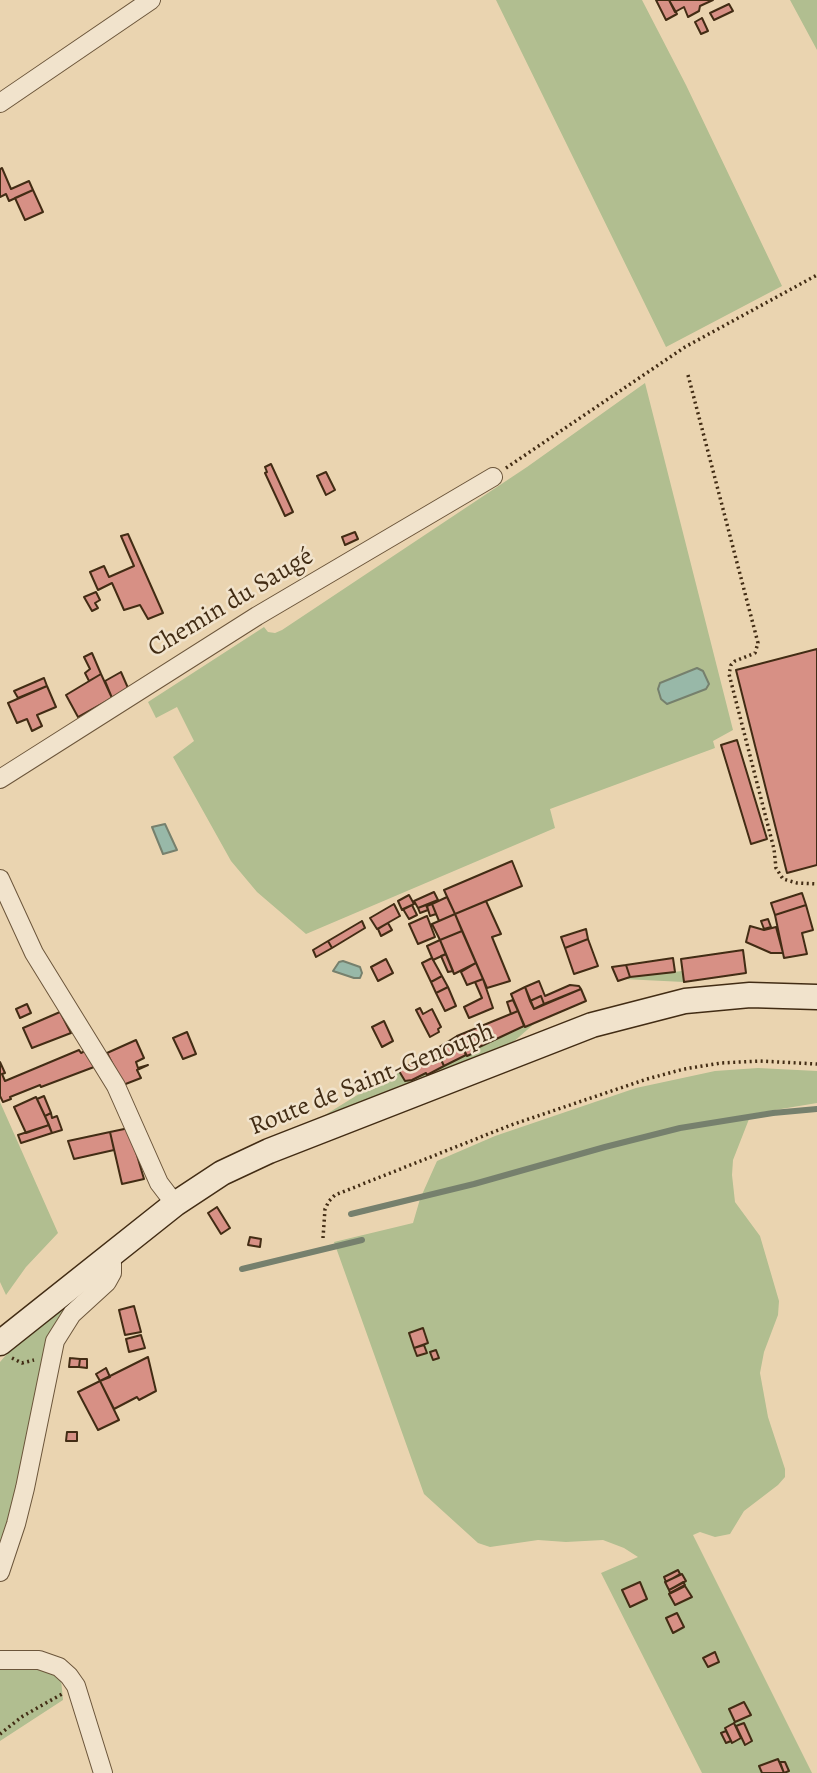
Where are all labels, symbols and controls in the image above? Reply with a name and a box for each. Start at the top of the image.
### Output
street label: Chemin du Saugé [143,541,319,665]
street label: Route de Saint-Genouph [245,1017,499,1143]

